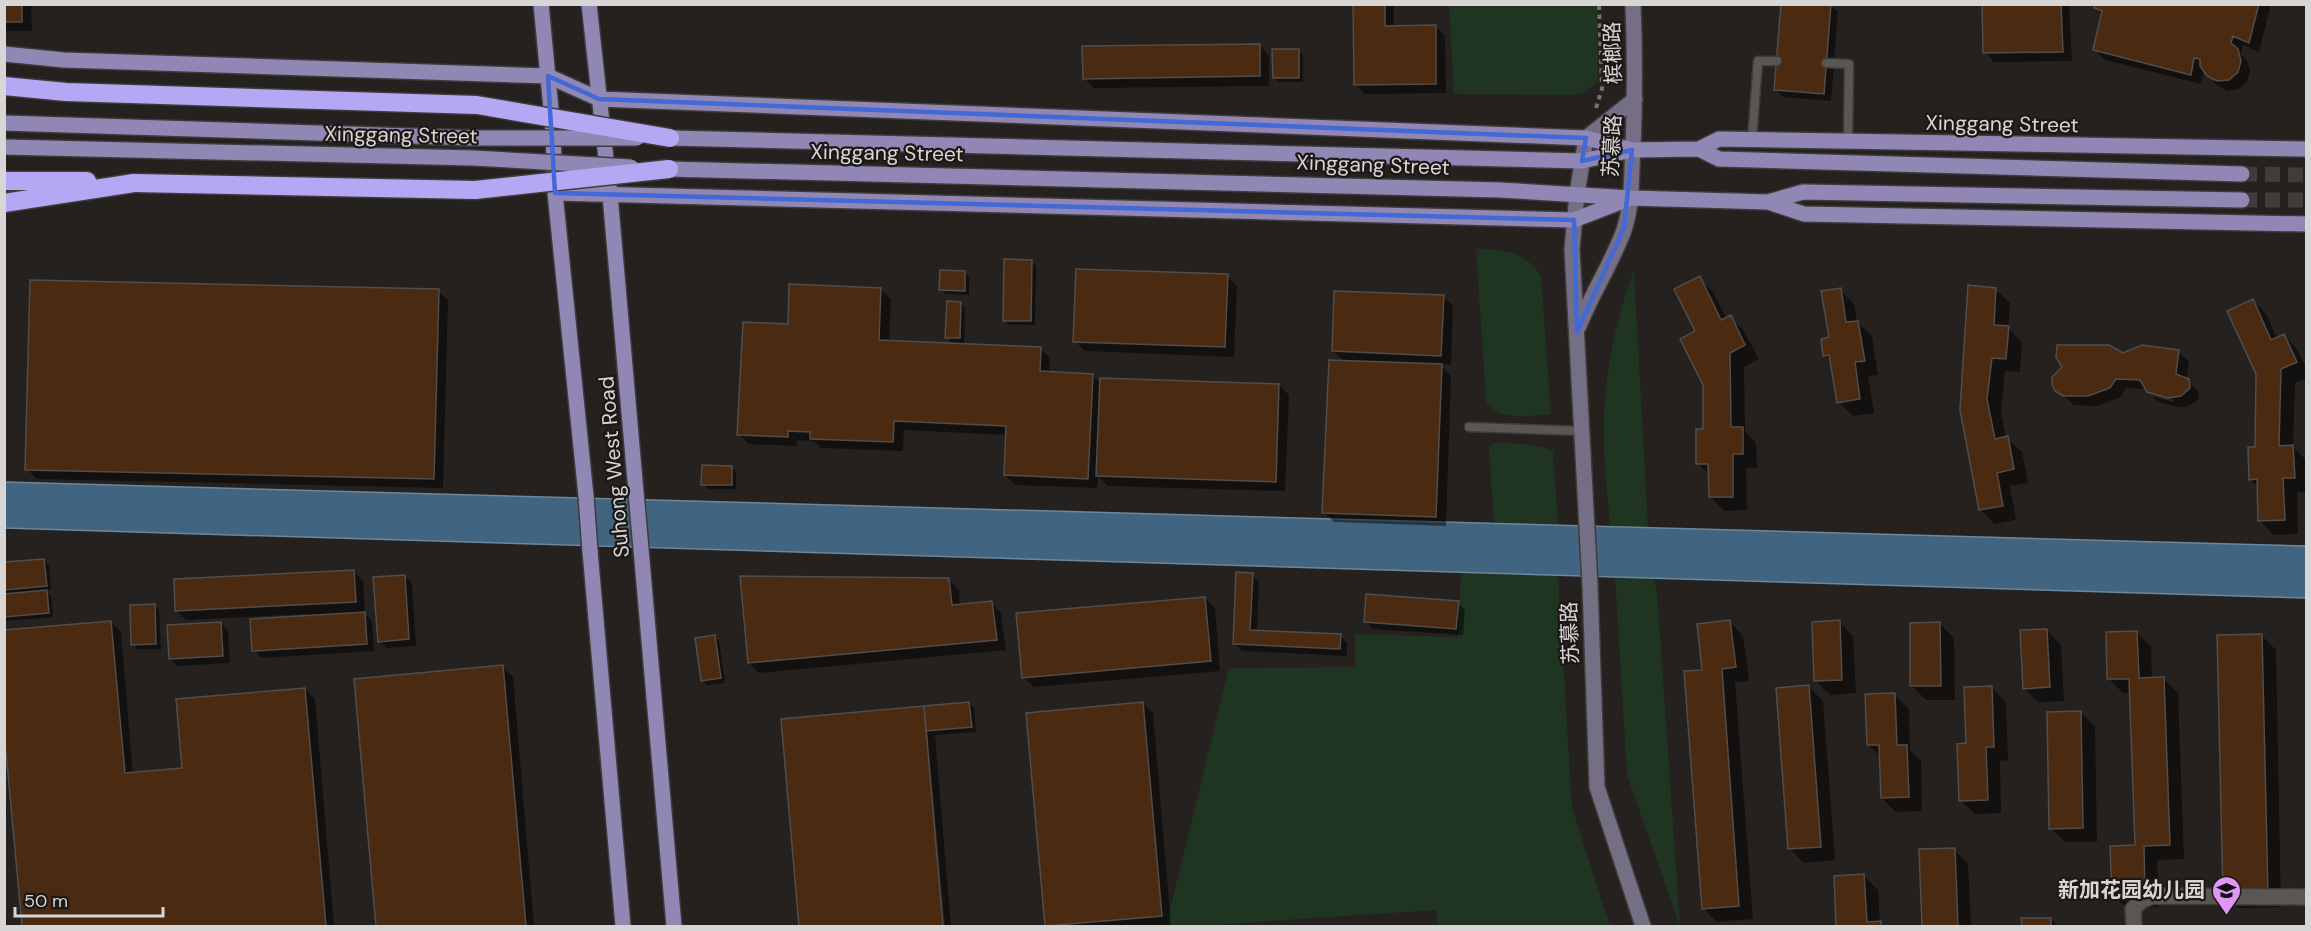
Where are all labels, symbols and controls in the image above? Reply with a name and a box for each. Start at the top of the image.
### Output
street label: 槟榔路 [1598,21,1628,85]
street label: Xinggang Street [1925,109,2079,139]
street label: 苏慕路 [1596,114,1628,178]
street label: Xinggang Street [324,120,478,150]
street label: Xinggang Street [810,138,964,168]
street label: Xinggang Street [1296,148,1450,182]
street label: Suhong West Road [592,375,636,559]
street label: 苏慕路 [1555,601,1585,665]
school or university icon: 新加花园幼儿园 [2210,874,2242,916]
place label: 新加花园幼儿园 [2058,876,2205,904]
scale bar [15,880,164,918]
text: 50 m [24,889,68,913]

